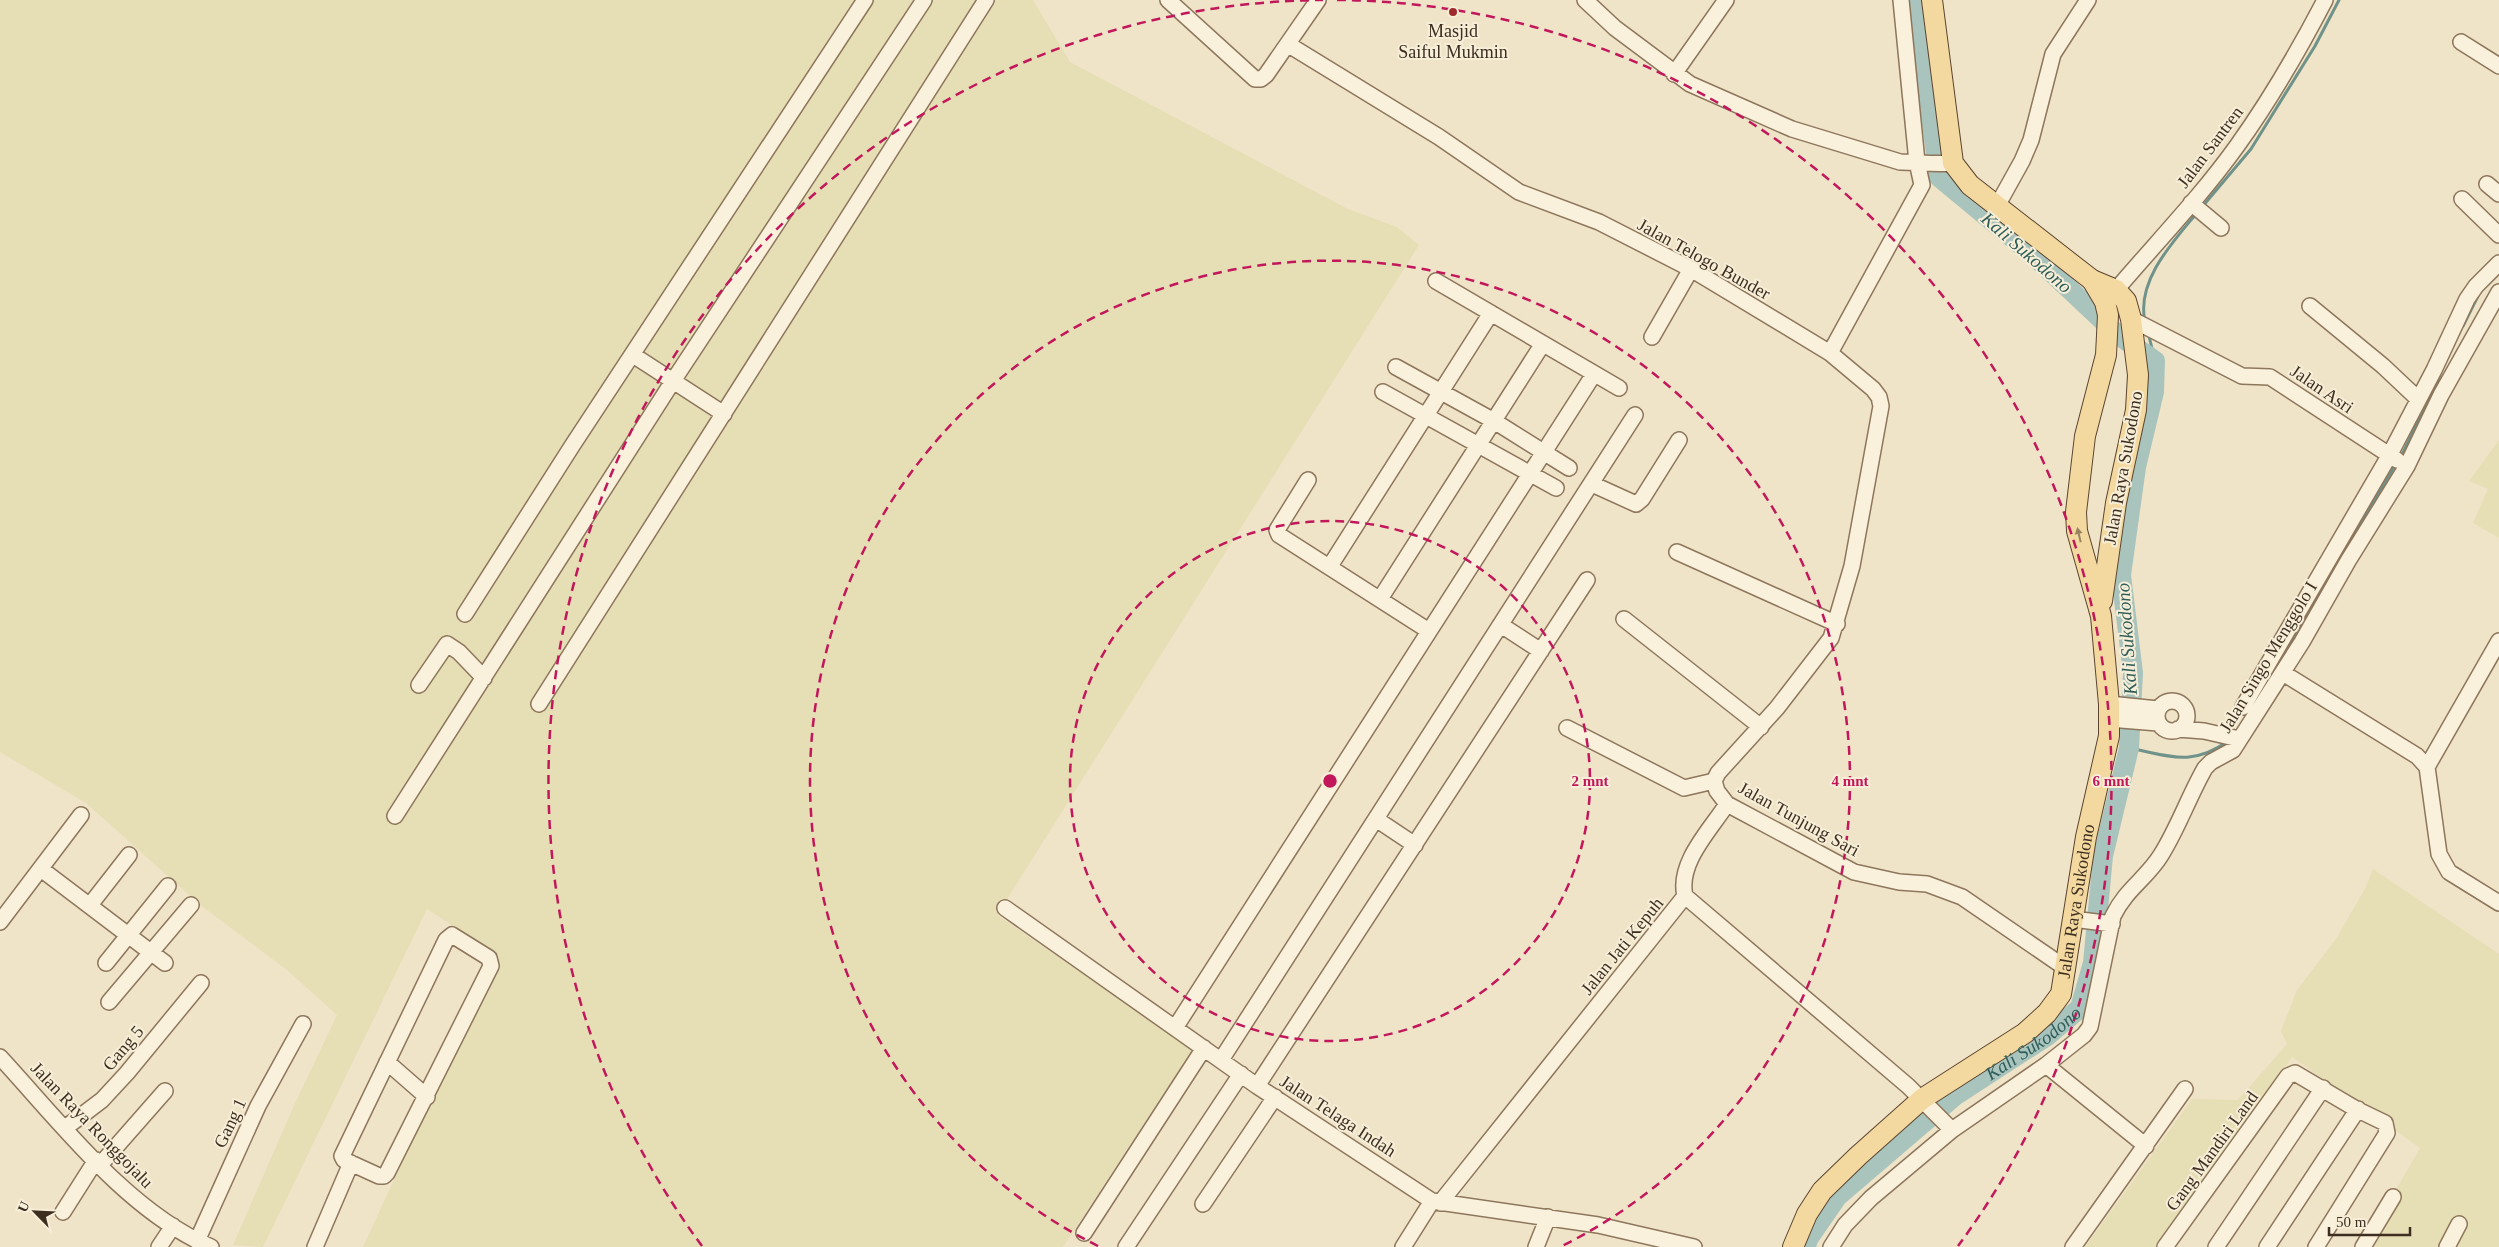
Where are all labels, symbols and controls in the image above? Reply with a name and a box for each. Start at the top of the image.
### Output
marker: Masjid Saiful Mukmin [1447,6,1459,18]
place label: Masjid Saiful Mukmin [1398,21,1508,62]
street label: Jalan Santren [2173,102,2247,192]
water label: Kali Sukodono [1977,207,2076,297]
street label: Jalan Telogo Bunder [1634,214,1774,304]
street label: Jalan Asri [2287,361,2357,417]
street label: Jalan Raya Sukodono [2100,389,2146,547]
one-way arrow [2075,527,2083,542]
street label: Jalan Singo Menggolo I [2215,578,2321,736]
water label: Kali Sukodono [2112,582,2141,697]
centre of rings [1321,772,1339,790]
text: 2 mnt [1571,773,1609,789]
text: 4 mnt [1831,773,1869,789]
text: 6 mnt [2092,773,2130,789]
street label: Jalan Tunjung Sari [1735,778,1863,860]
street label: Jalan Raya Sukodono [2054,822,2099,980]
street label: Jalan Jati Kepuh [1577,893,1667,999]
water label: Kali Sukodono [1981,1002,2085,1085]
street label: Gang 5 [98,1021,148,1075]
street label: Jalan Raya Ronggojalu [27,1058,157,1192]
street label: Jalan Telaga Indah [1276,1071,1400,1161]
street label: Gang Mandiri Land [2162,1087,2262,1215]
street label: Gang 1 [210,1095,250,1151]
north arrow [10,1187,60,1237]
text: U [15,1199,32,1215]
scale bar [2329,1204,2410,1236]
text: 50 m [2336,1214,2367,1230]

